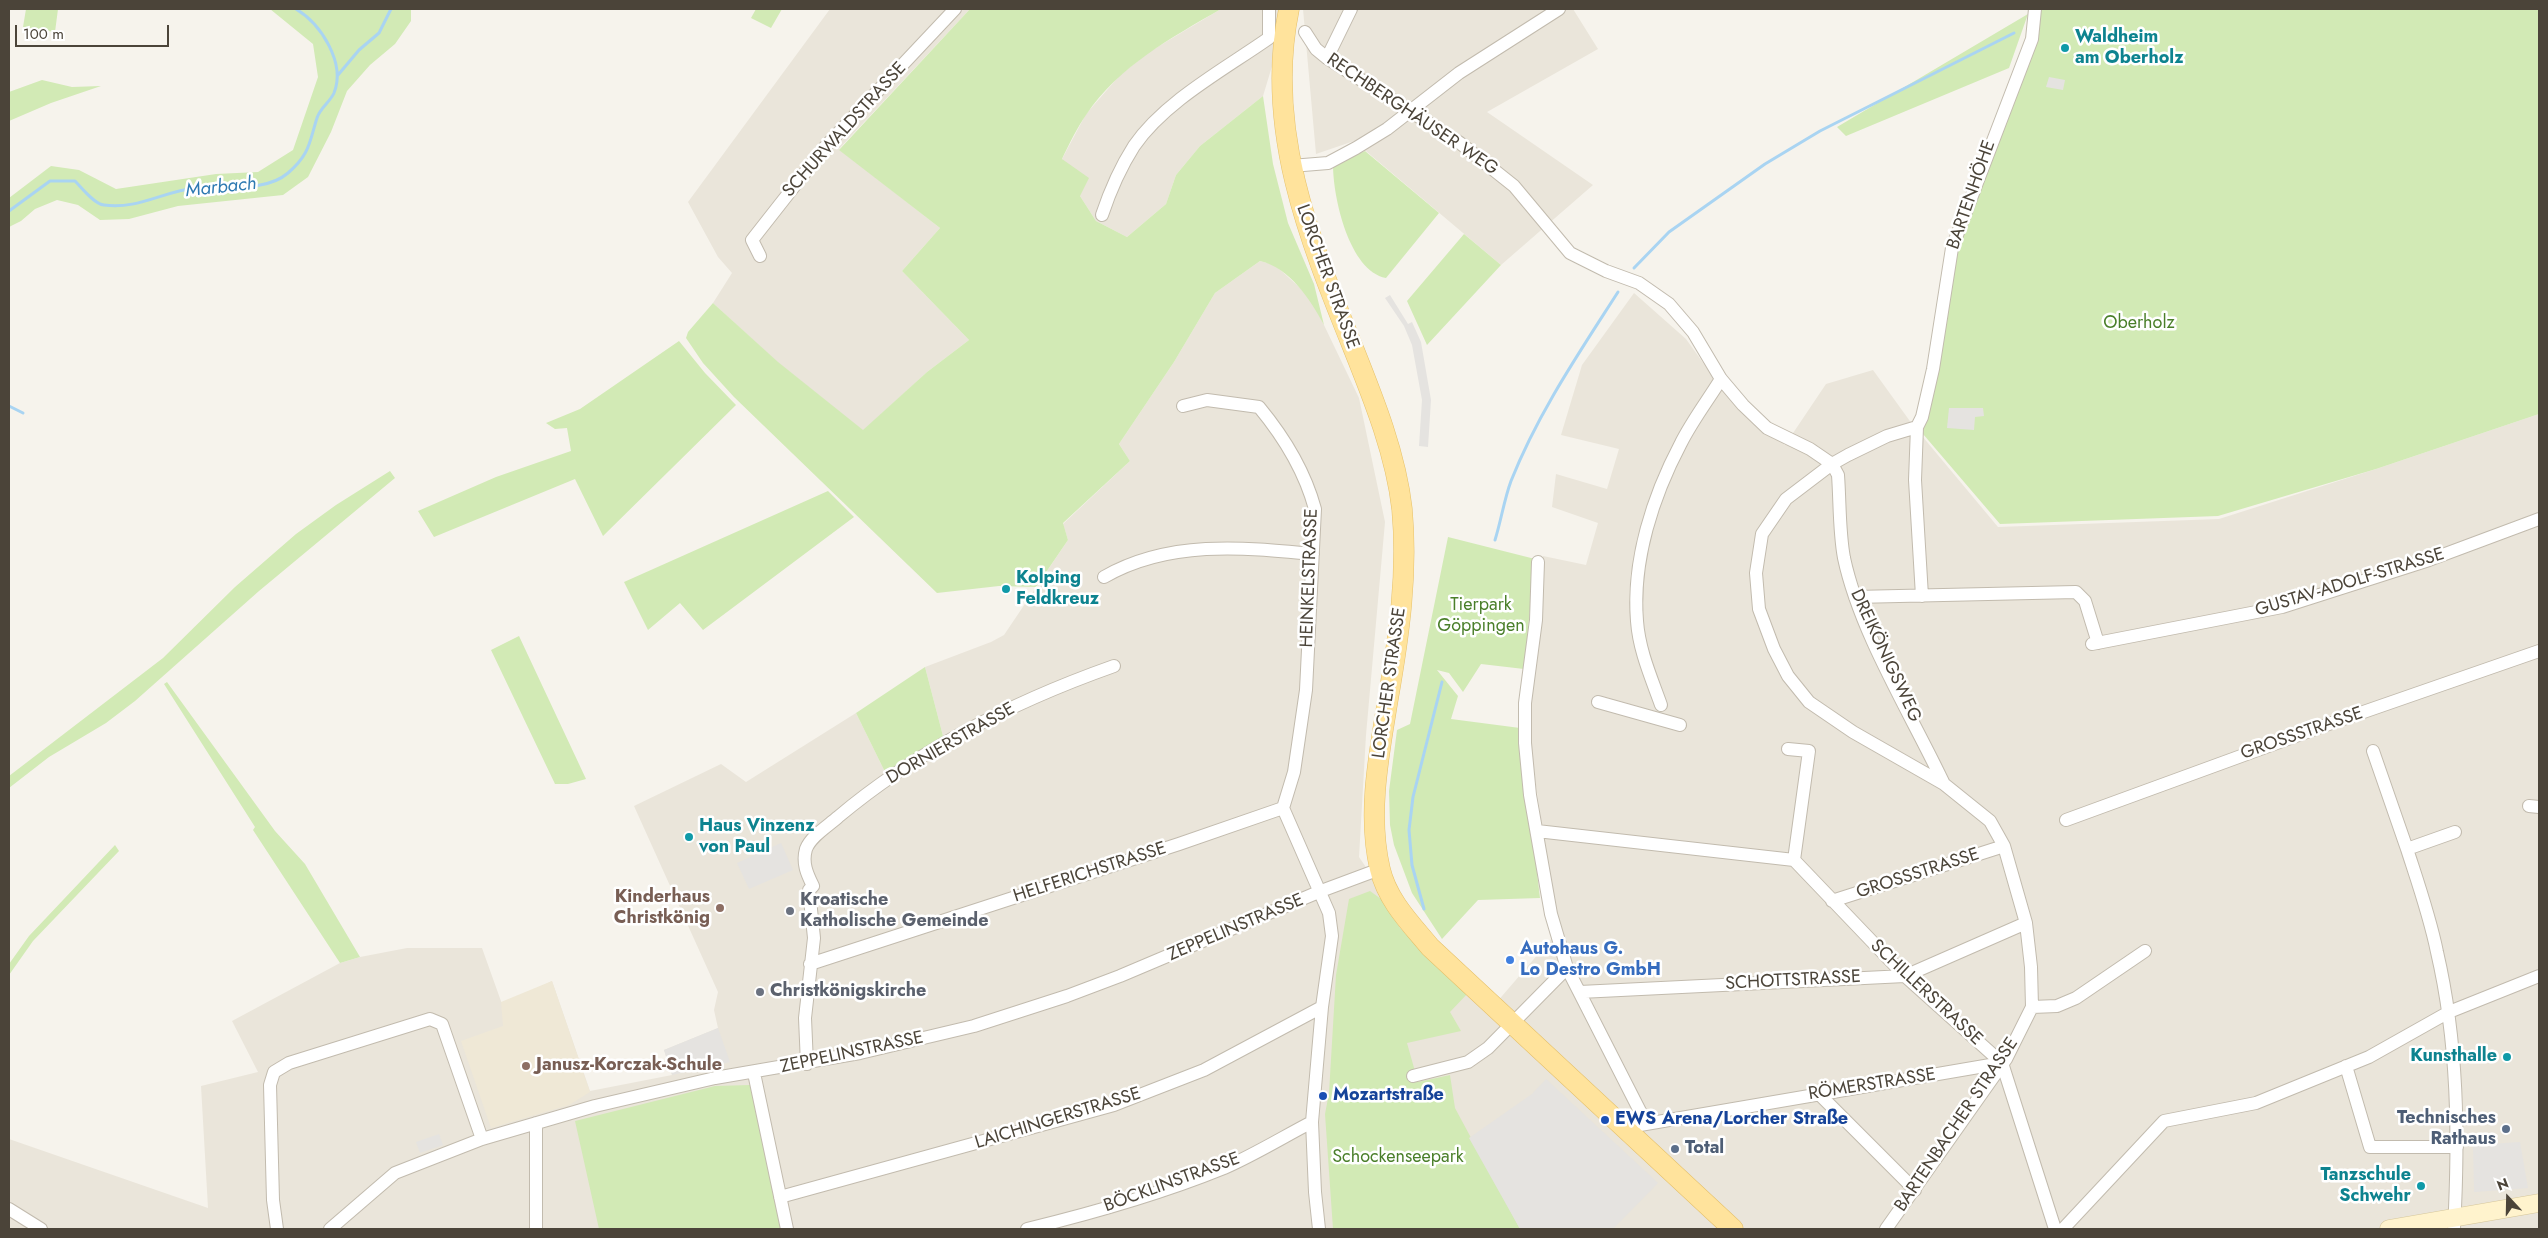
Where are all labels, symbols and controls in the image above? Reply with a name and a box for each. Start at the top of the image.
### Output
scale bar [18,15,171,47]
text: 100 m [23,23,64,45]
place label: Waldheim am Oberholz [2075,27,2184,70]
marker: Waldheim am Oberholz [2059,42,2071,54]
street label: RECHBERGHÄUSER WEG [1322,50,1502,180]
street label: SCHURWALDSTRASSE [779,58,911,202]
street label: BARTENHÖHE [1943,138,2001,252]
water label: Marbach [184,173,258,203]
street label: LORCHER STRASSE [1291,202,1363,352]
park label: Oberholz [2103,313,2175,335]
street label: HEINKELSTRASSE [1297,508,1323,648]
street label: GUSTAV-ADOLF-STRASSE [2253,544,2447,622]
place label: Kolping Feldkreuz [1016,568,1099,610]
marker: Kolping Feldkreuz [1000,583,1012,595]
street label: DREIKÖNIGSWEG [1845,586,1925,726]
park label: Tierpark Göppingen [1437,595,1525,638]
street label: LORCHER STRASSE [1369,606,1411,760]
street label: DORNIERSTRASSE [883,698,1019,790]
street label: GROSSSTRASSE [2238,703,2366,765]
place label: Haus Vinzenz von Paul [699,816,815,859]
marker: Haus Vinzenz von Paul [683,831,695,843]
street label: HELFERICHSTRASSE [1011,838,1169,908]
street label: GROSSSTRASSE [1854,844,1982,904]
place label: Kinderhaus Christkönig [614,887,710,930]
place label: Kroatische Katholische Gemeinde [800,890,989,932]
street label: ZEPPELINSTRASSE [1165,890,1307,966]
marker: Kinderhaus Christkönig [714,902,726,914]
marker: Kroatische Katholische Gemeinde [784,905,796,917]
street label: SCHILLERSTRASSE [1865,935,1987,1051]
place label: Autohaus G. Lo Destro GmbH [1520,939,1661,982]
marker: Autohaus G. Lo Destro GmbH [1504,954,1516,966]
street label: SCHOTTSTRASSE [1725,967,1861,995]
place label: Christkönigskirche [770,981,926,1003]
marker: Christkönigskirche [754,986,766,998]
street label: ZEPPELINSTRASSE [779,1027,925,1079]
street label: BARTENBACHER STRASSE [1891,1034,2023,1216]
place label: Kunsthalle [2410,1046,2497,1068]
marker: Kunsthalle [2501,1051,2513,1063]
place label: Janusz-Korczak-Schule [536,1055,722,1077]
marker: Janusz-Korczak-Schule [520,1060,532,1072]
street label: RÖMERSTRASSE [1807,1064,1937,1106]
street label: LAICHINGERSTRASSE [972,1083,1144,1155]
place label: Mozartstraße [1333,1085,1444,1107]
marker: Mozartstraße [1317,1090,1329,1102]
place label: Technisches Rathaus [2397,1108,2496,1150]
place label: EWS Arena/Lorcher Straße [1615,1109,1848,1131]
marker: EWS Arena/Lorcher Straße [1599,1114,1611,1126]
marker: Technisches Rathaus [2500,1123,2512,1135]
place label: Total [1685,1138,1724,1160]
marker: Total [1669,1143,1681,1155]
park label: Schockenseepark [1332,1147,1464,1169]
street label: BÖCKLINSTRASSE [1101,1148,1243,1218]
place label: Tanzschule Schwehr [2320,1165,2411,1208]
north arrow [2483,1173,2533,1223]
text: N [2494,1173,2511,1195]
marker: Tanzschule Schwehr [2415,1180,2427,1192]

